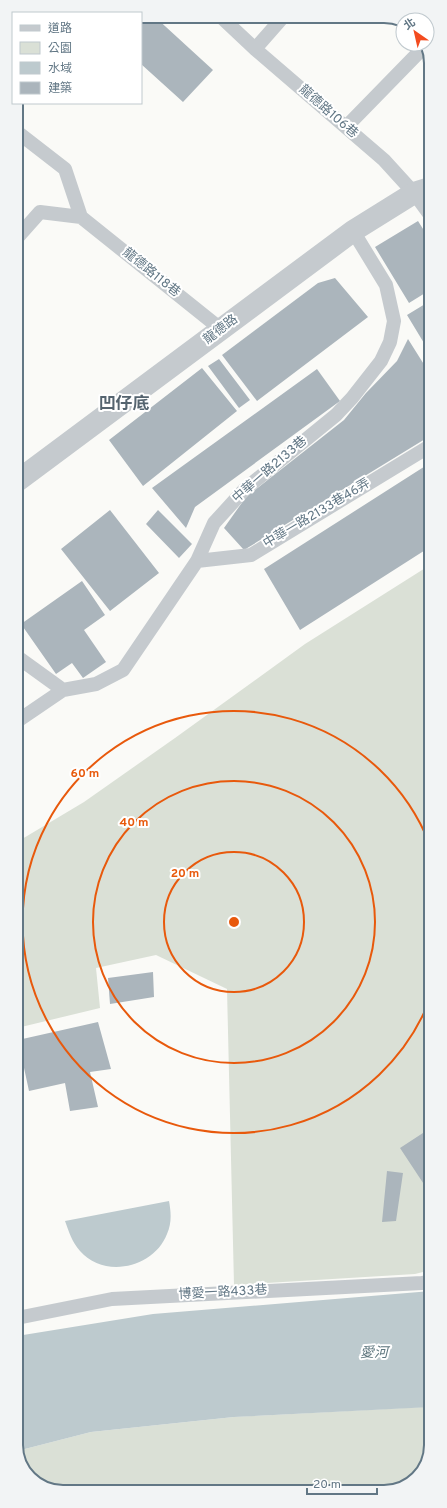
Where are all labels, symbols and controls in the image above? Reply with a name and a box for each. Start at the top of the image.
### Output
legend [12,12,142,104]
north arrow [395,12,435,52]
text: 北 [401,16,418,33]
text: 道路 [48,21,72,37]
text: 公園 [48,41,72,57]
text: 水域 [48,61,72,77]
text: 建築 [48,81,72,97]
street label: 龍德路106巷 [295,81,361,142]
street label: 龍德路118巷 [119,244,184,301]
street label: 龍德路 [200,311,241,348]
district label: 凹仔底 [99,394,150,416]
street label: 中華一路2133巷 [229,433,311,507]
street label: 中華一路2133巷46弄 [260,476,374,552]
text: 60 m [71,766,99,782]
text: 40 m [119,815,149,831]
text: 20 m [171,866,199,882]
centre of rings [227,915,241,929]
street label: 博愛一路433巷 [178,1283,268,1303]
water label: 愛河 [360,1345,391,1362]
scale bar [307,1470,377,1496]
text: 20 m [313,1477,341,1493]

